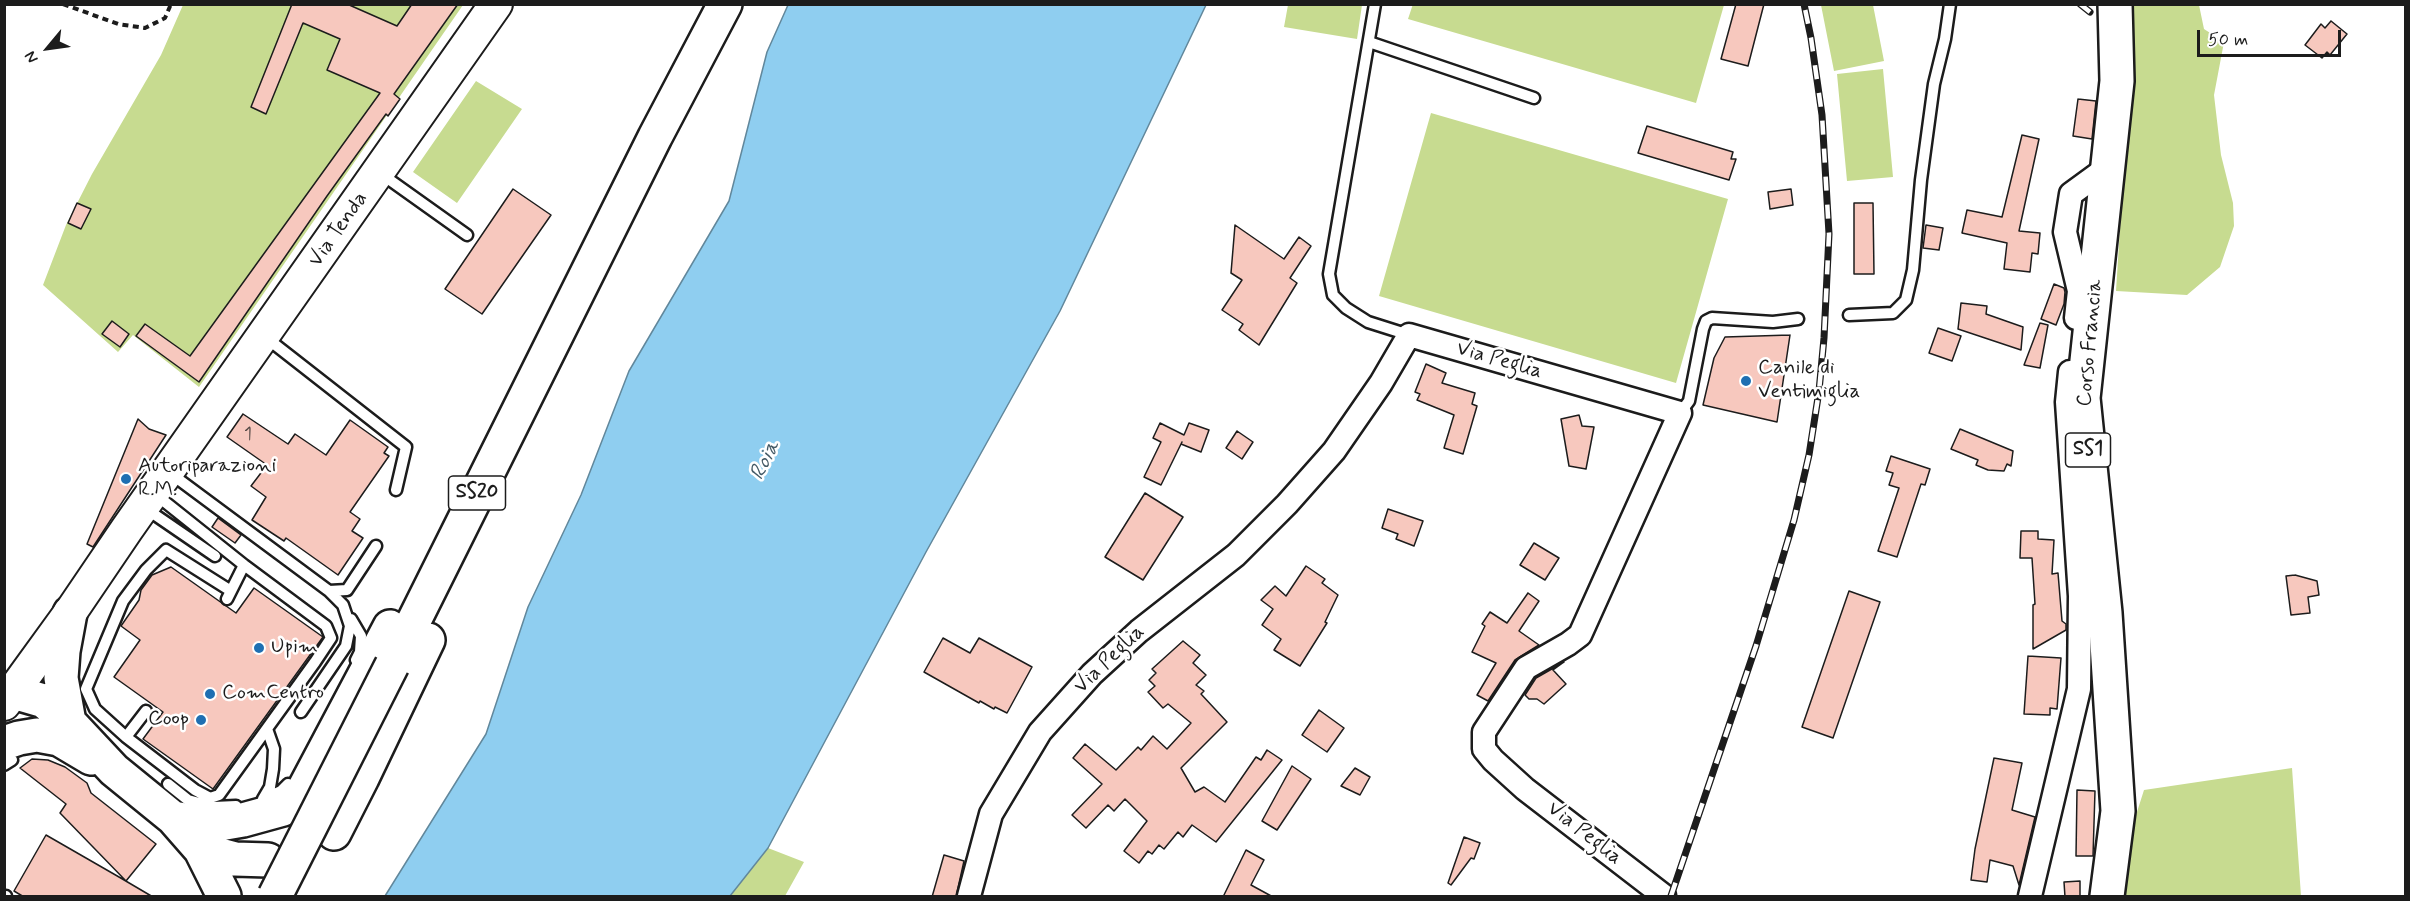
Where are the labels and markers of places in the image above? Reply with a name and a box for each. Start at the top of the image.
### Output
place label: Canile di Ventimiglia [1758,356,1860,406]
marker: Canile di Ventimiglia [1739,374,1753,388]
place label: Autoriparazioni R.M. [138,454,276,504]
marker: Autoriparazioni R.M. [119,472,133,486]
place label: Upim [271,635,318,661]
marker: Upim [252,641,266,655]
place label: ComCentro [222,681,324,707]
marker: ComCentro [203,687,217,701]
place label: Coop [148,707,189,733]
marker: Coop [194,713,208,727]

